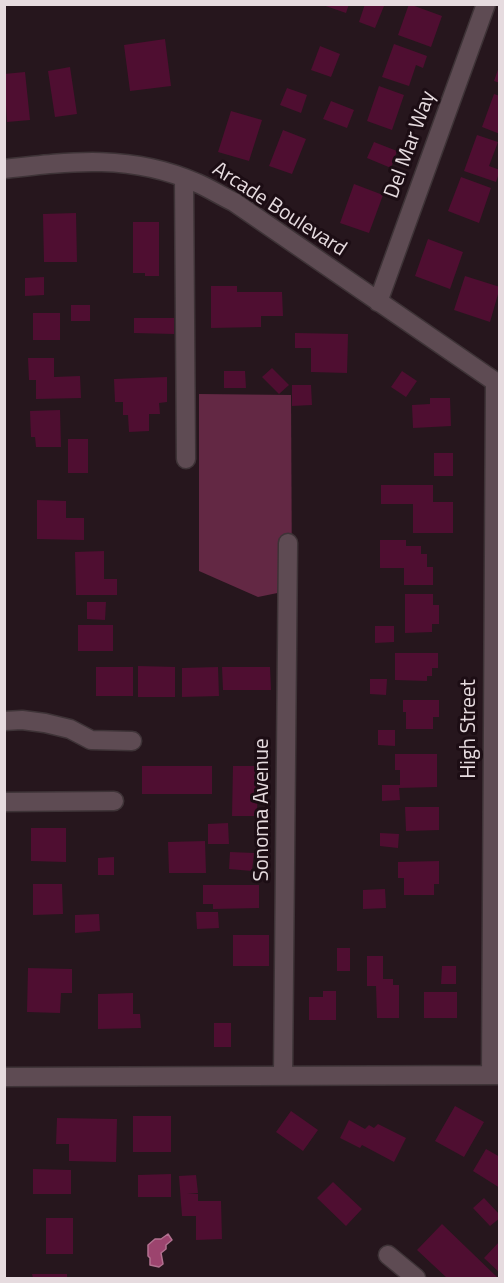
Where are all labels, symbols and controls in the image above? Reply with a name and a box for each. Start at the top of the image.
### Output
street label: Del Mar Way [380,88,442,202]
street label: Arcade Boulevard [207,157,351,263]
street label: High Street [457,679,483,779]
street label: Sonoma Avenue [250,738,276,882]

